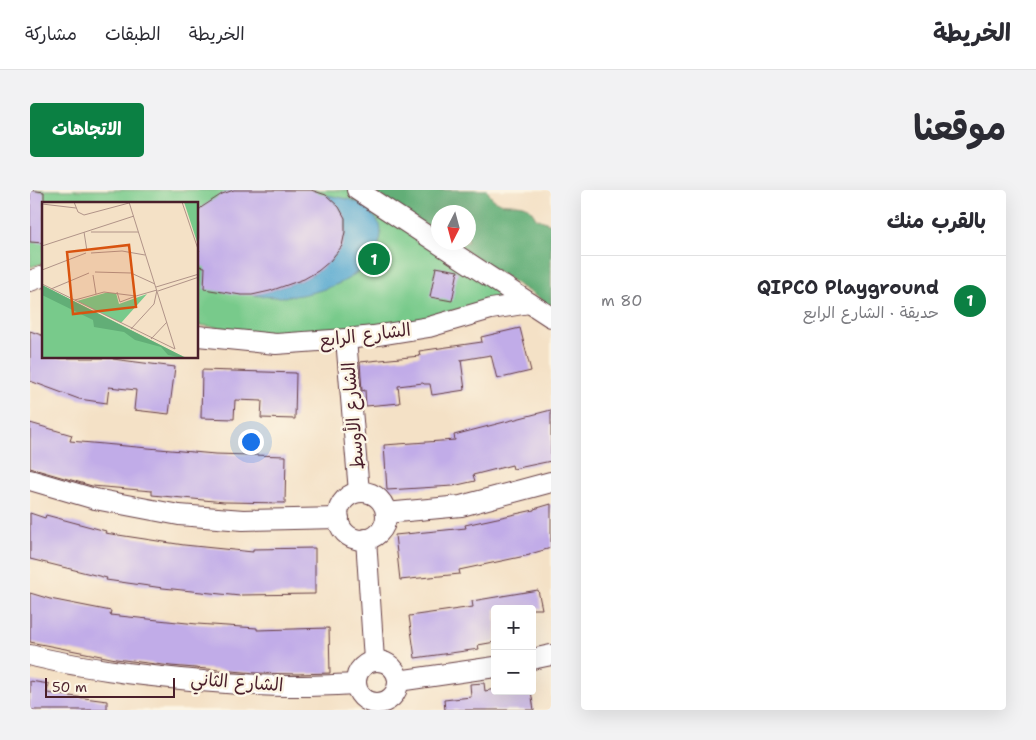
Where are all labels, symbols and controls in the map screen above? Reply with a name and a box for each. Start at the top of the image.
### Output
text: الخريطة [933,17,1011,49]
text: مشاركة [25,22,77,46]
text: الطبقات [105,22,161,46]
text: الخريطة [189,22,245,46]
button: الاتجاهات [30,103,144,157]
text: موقعنا [913,104,1006,151]
inset map [42,202,199,359]
north arrow [431,205,476,250]
text: بالقرب منك [887,207,986,235]
pin: 1 [358,240,390,278]
text: QIPCO Playground [757,275,939,300]
text: 80 m [601,290,642,311]
text: 1 [966,290,974,311]
text: حديقة · الشارع الرابع [803,302,939,323]
street label: الشارع الرابع [318,317,412,354]
street label: الشارع الأوسط [336,361,370,471]
your location [238,429,264,455]
map controls [491,605,536,695]
button: + [491,605,536,650]
button: − [491,650,536,695]
street label: الشارع الثاني [190,667,284,701]
scale bar [45,675,175,698]
text: 50 m [52,678,87,696]

